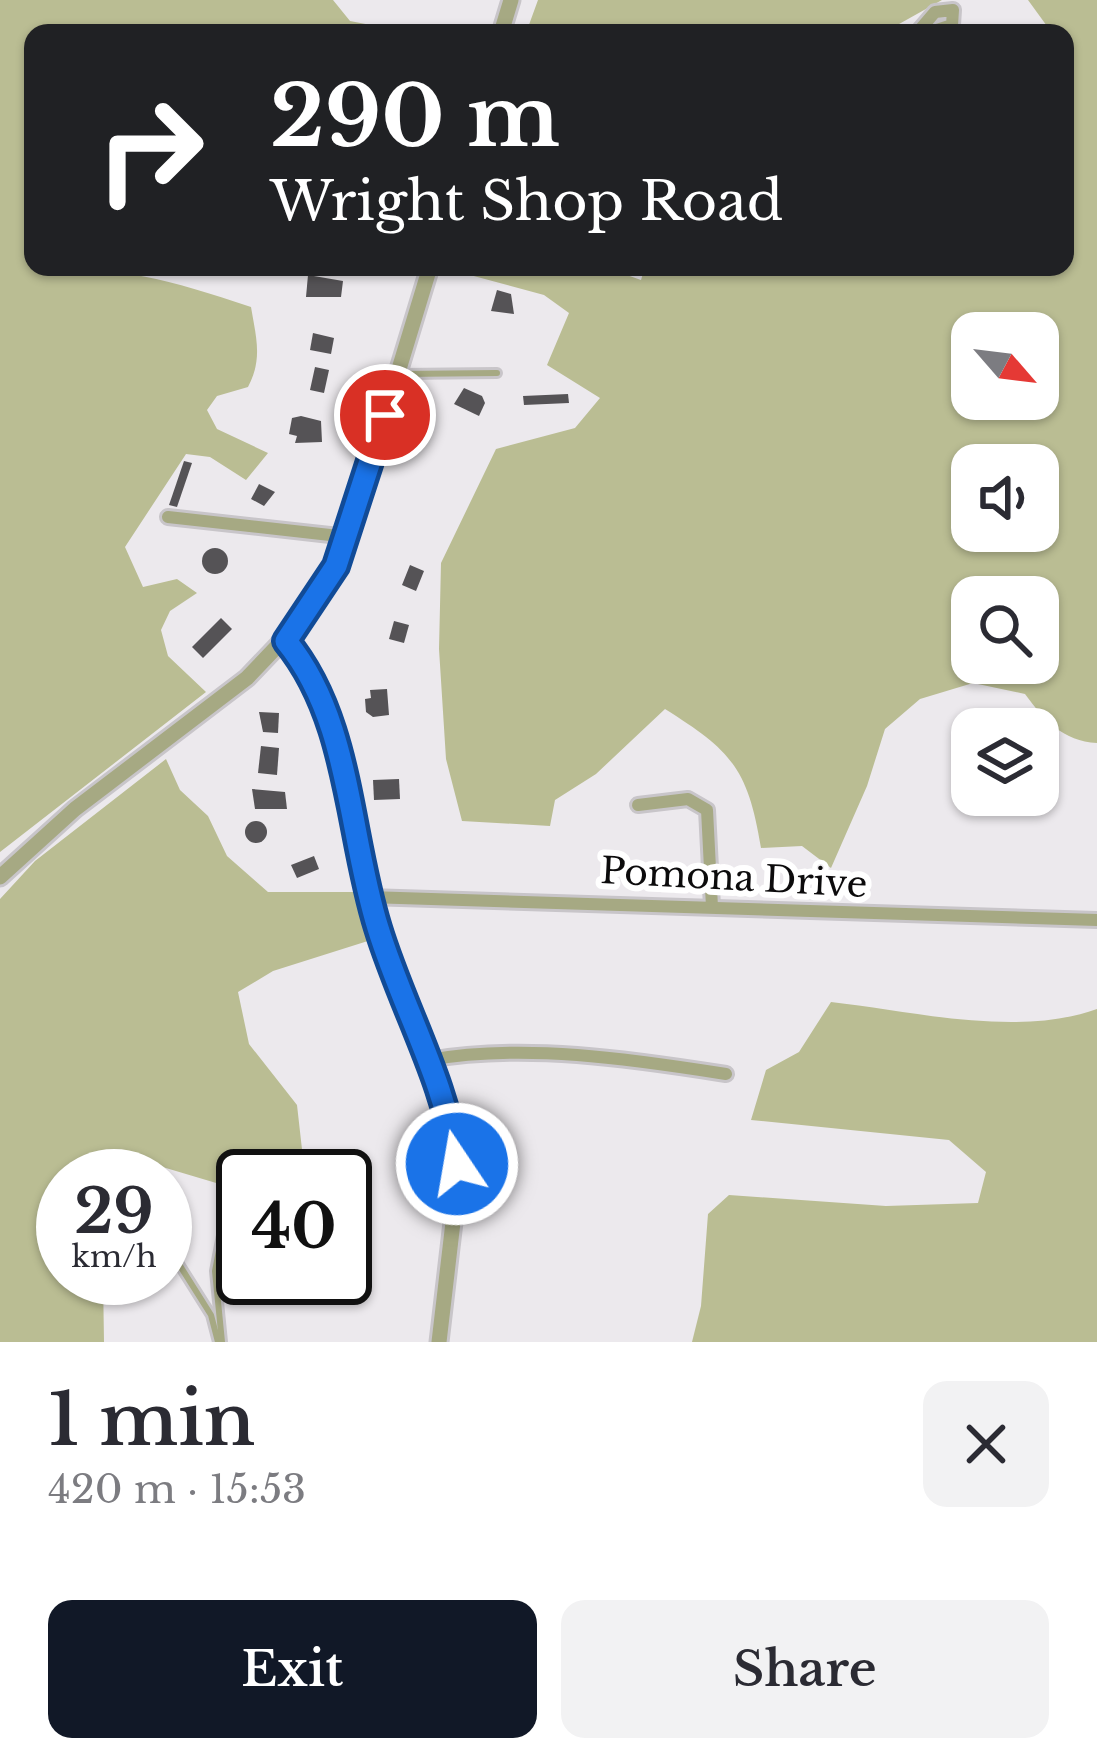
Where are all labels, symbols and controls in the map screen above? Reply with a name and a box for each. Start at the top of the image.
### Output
text: 290 m [270,65,560,169]
icon: right [72,72,228,228]
text: Wright Shop Road [270,168,783,235]
north arrow [951,312,1059,420]
map controls [951,312,1059,816]
pin [334,364,436,466]
icon: arrive [352,382,418,448]
button: sound [951,444,1059,552]
button: search [951,576,1059,684]
button: layers [951,708,1059,816]
street label: Pomona Drive [600,848,868,907]
position arrow [394,1101,520,1227]
speed limit sign: 40 [216,1149,372,1305]
text: 29 [74,1175,154,1249]
text: km/h [71,1238,157,1275]
text: 1 min [48,1375,255,1464]
button: close [923,1381,1049,1507]
text: 420 m · 15:53 [48,1465,306,1514]
button: Exit [48,1600,537,1738]
button: Share [561,1600,1049,1738]

